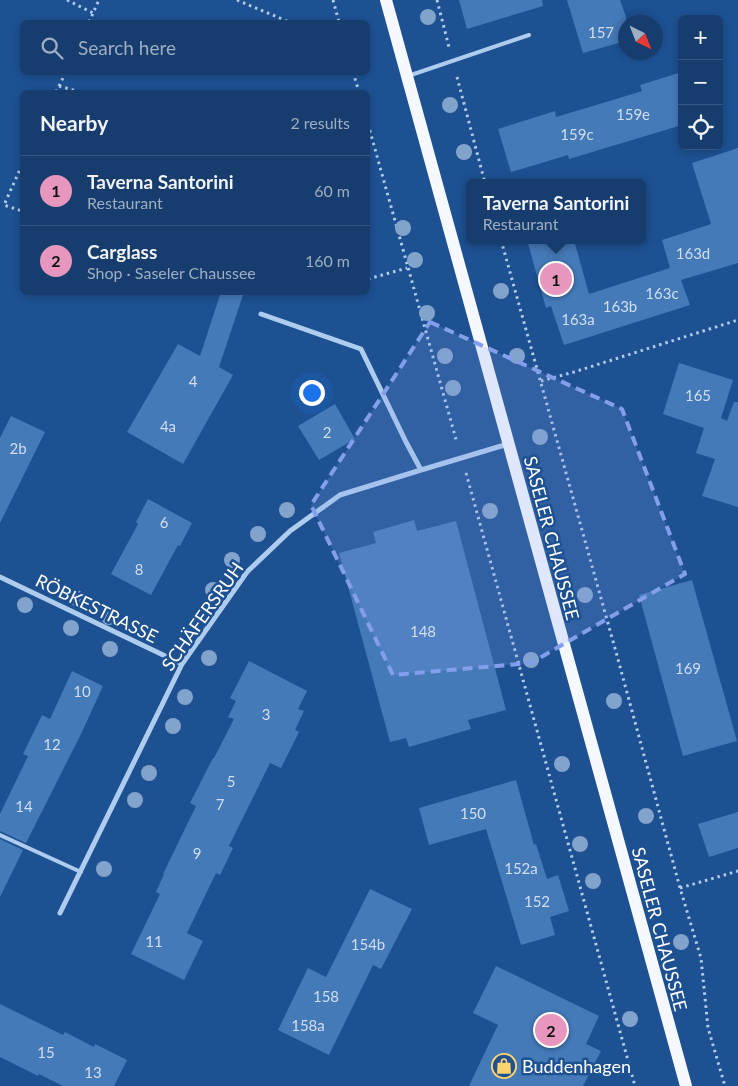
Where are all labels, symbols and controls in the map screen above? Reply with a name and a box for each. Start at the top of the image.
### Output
north arrow [618,15,663,60]
map controls [678,15,723,150]
button: + [678,15,723,60]
search box [20,20,370,75]
house number: 157 [588,23,614,41]
icon: search [38,34,66,62]
text: Search here [78,36,176,59]
button: − [678,60,723,105]
house number: 159e [616,105,650,123]
button: locate [678,105,723,150]
text: Nearby [40,110,108,135]
text: 2 results [290,113,350,132]
house number: 159c [560,125,594,143]
text: Taverna Santorini [87,170,234,193]
popup [466,179,646,244]
text: 1 [51,181,61,200]
text: 60 m [314,181,350,200]
text: Taverna Santorini [483,191,629,214]
text: Restaurant [87,193,163,212]
text: Restaurant [483,214,558,233]
text: Carglass [87,240,157,263]
house number: 163d [676,244,710,262]
text: 2 [51,251,61,270]
text: 160 m [305,251,350,270]
pin: 1 [540,260,572,298]
text: Shop · Saseler Chaussee [87,263,256,282]
house number: 163c [645,284,679,302]
house number: 163b [603,297,637,315]
house number: 163a [561,310,595,328]
house number: 4 [189,372,198,390]
your location [299,380,325,406]
house number: 165 [685,386,711,404]
house number: 4a [160,417,176,435]
house number: 2 [323,423,331,441]
house number: 2b [9,439,27,457]
street label: SASELER CHAUSSEE [520,454,584,622]
house number: 6 [160,513,169,531]
street label: SCHÄFERSRUH [156,557,248,675]
house number: 8 [135,560,143,578]
street label: RÖBKESTRASSE [32,569,162,647]
house number: 148 [410,622,436,640]
house number: 169 [675,659,701,677]
house number: 10 [73,682,91,700]
house number: 3 [262,705,270,723]
house number: 12 [43,735,61,753]
house number: 5 [227,772,235,790]
house number: 7 [216,795,225,813]
house number: 14 [15,797,33,815]
house number: 150 [460,804,486,822]
house number: 9 [193,844,201,862]
street label: SASELER CHAUSSEE [628,845,692,1013]
house number: 152a [504,859,538,877]
house number: 152 [524,892,550,910]
house number: 11 [145,932,163,950]
house number: 154b [351,935,385,953]
house number: 158 [313,987,339,1005]
pin: 2 [535,1011,567,1049]
house number: 158a [291,1016,325,1034]
house number: 15 [37,1043,55,1061]
shop icon: Buddenhagen [491,1053,517,1079]
place label: Buddenhagen [522,1055,631,1077]
house number: 13 [84,1063,102,1081]

